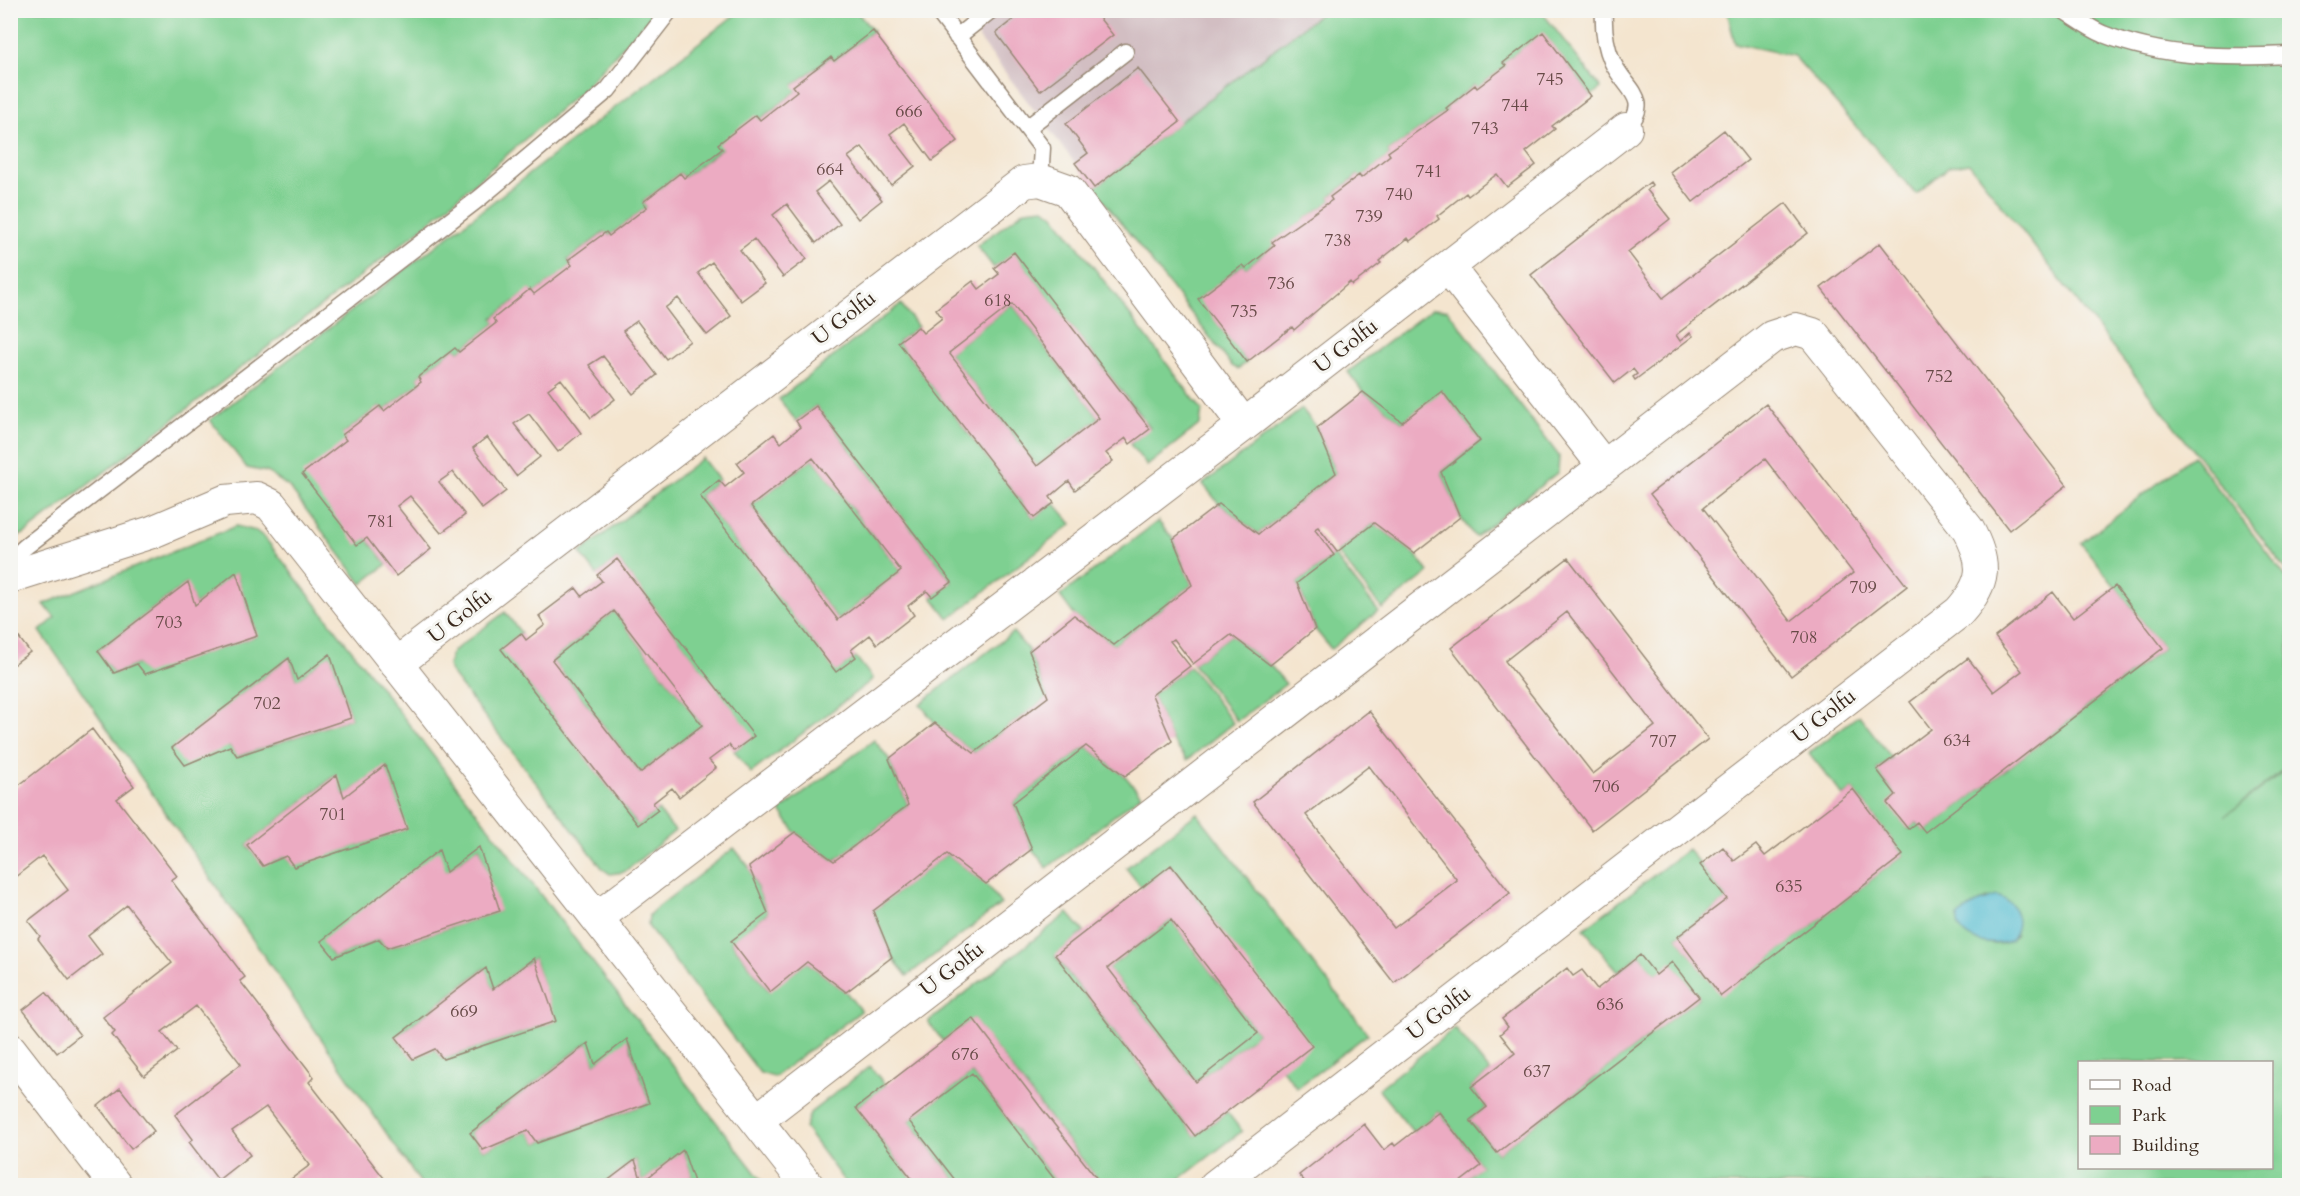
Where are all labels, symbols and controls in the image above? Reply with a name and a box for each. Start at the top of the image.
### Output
house number: 745 [1536,67,1564,92]
house number: 744 [1501,93,1529,118]
house number: 666 [895,99,923,124]
house number: 743 [1471,116,1499,141]
house number: 664 [816,157,844,182]
house number: 741 [1415,159,1443,184]
house number: 740 [1385,182,1413,207]
house number: 739 [1355,204,1383,229]
house number: 738 [1324,228,1352,253]
house number: 736 [1267,271,1295,296]
street label: U Golfu [806,284,882,352]
house number: 618 [984,288,1012,313]
house number: 735 [1230,299,1258,324]
street label: U Golfu [1308,312,1384,380]
house number: 752 [1925,364,1953,389]
house number: 781 [367,509,395,534]
house number: 709 [1849,575,1877,600]
street label: U Golfu [422,582,498,650]
house number: 703 [155,610,183,635]
house number: 708 [1790,625,1818,650]
street label: U Golfu [1786,682,1862,750]
house number: 702 [253,691,281,716]
house number: 634 [1943,728,1971,753]
house number: 707 [1649,729,1677,754]
house number: 706 [1592,774,1620,799]
house number: 701 [319,802,347,827]
house number: 635 [1775,874,1803,899]
street label: U Golfu [914,935,990,1003]
street label: U Golfu [1401,979,1477,1047]
house number: 636 [1596,992,1624,1017]
house number: 669 [450,999,478,1024]
house number: 676 [951,1042,979,1067]
house number: 637 [1523,1059,1551,1084]
legend [2078,1061,2273,1169]
text: Road [2132,1073,2172,1098]
text: Park [2132,1103,2167,1128]
text: Building [2132,1133,2200,1158]

